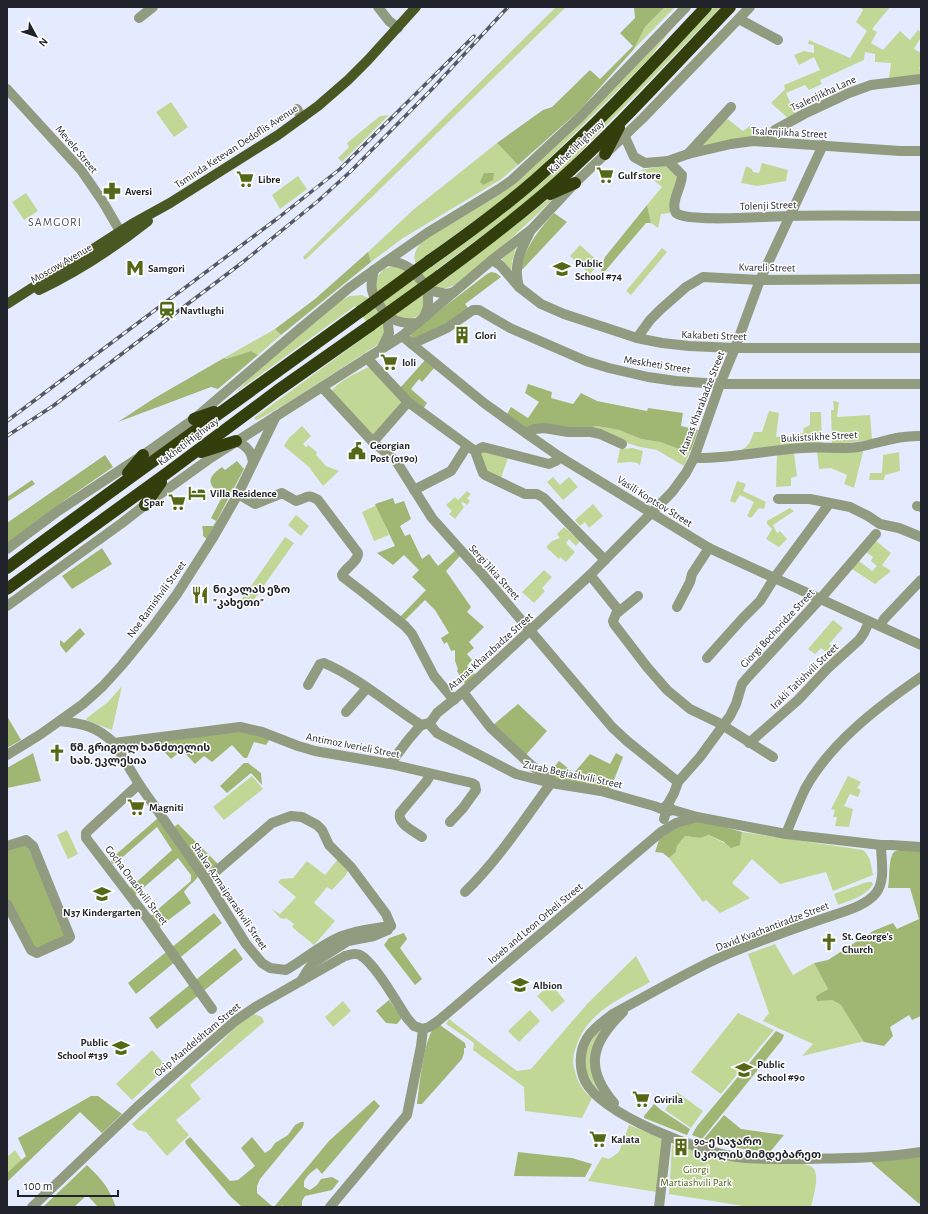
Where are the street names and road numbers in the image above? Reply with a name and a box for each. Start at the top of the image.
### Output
street label: Tsalenjikha Lane [789,74,858,113]
street label: Tsminda Ketevan Dedoflis Avenue [173,102,300,190]
street label: Kakheti Highway [546,117,607,176]
street label: Mevele Street [54,123,100,176]
street label: Tsalenjikha Street [751,125,828,140]
street label: Tolenji Street [739,199,797,212]
street label: Moscow Avenue [29,241,94,285]
street label: Kvareli Street [738,262,796,274]
street label: Kakabeti Street [681,329,747,342]
street label: Atanas Kharabadze Street [677,349,727,457]
street label: Meskheti Street [623,354,691,375]
street label: Kakheti Highway [156,415,221,468]
street label: Bukistsikhe Street [780,429,858,444]
street label: Vasili Koptsov Street [615,474,695,529]
street label: Sergi Jikia Street [467,543,522,602]
street label: Noe Ramishvili Street [125,558,188,640]
street label: Giorgi Bochoridze Street [738,586,817,670]
street label: Atanas Kharabadze Street [446,610,535,692]
street label: Irakli Tatishvili Street [768,641,841,711]
street label: Antimoz Iverieli Street [305,731,401,760]
street label: Zurab Begiashvili Street [522,759,624,790]
street label: Shalva Azmaiparashvili Street [190,841,270,952]
street label: Gocha Onashvili Street [103,844,170,927]
street label: Ioseb and Leon Orbeli Street [486,880,585,966]
street label: David Kvachantiradze Street [714,900,831,953]
street label: Osip Mandelshtam Street [152,1000,243,1079]

